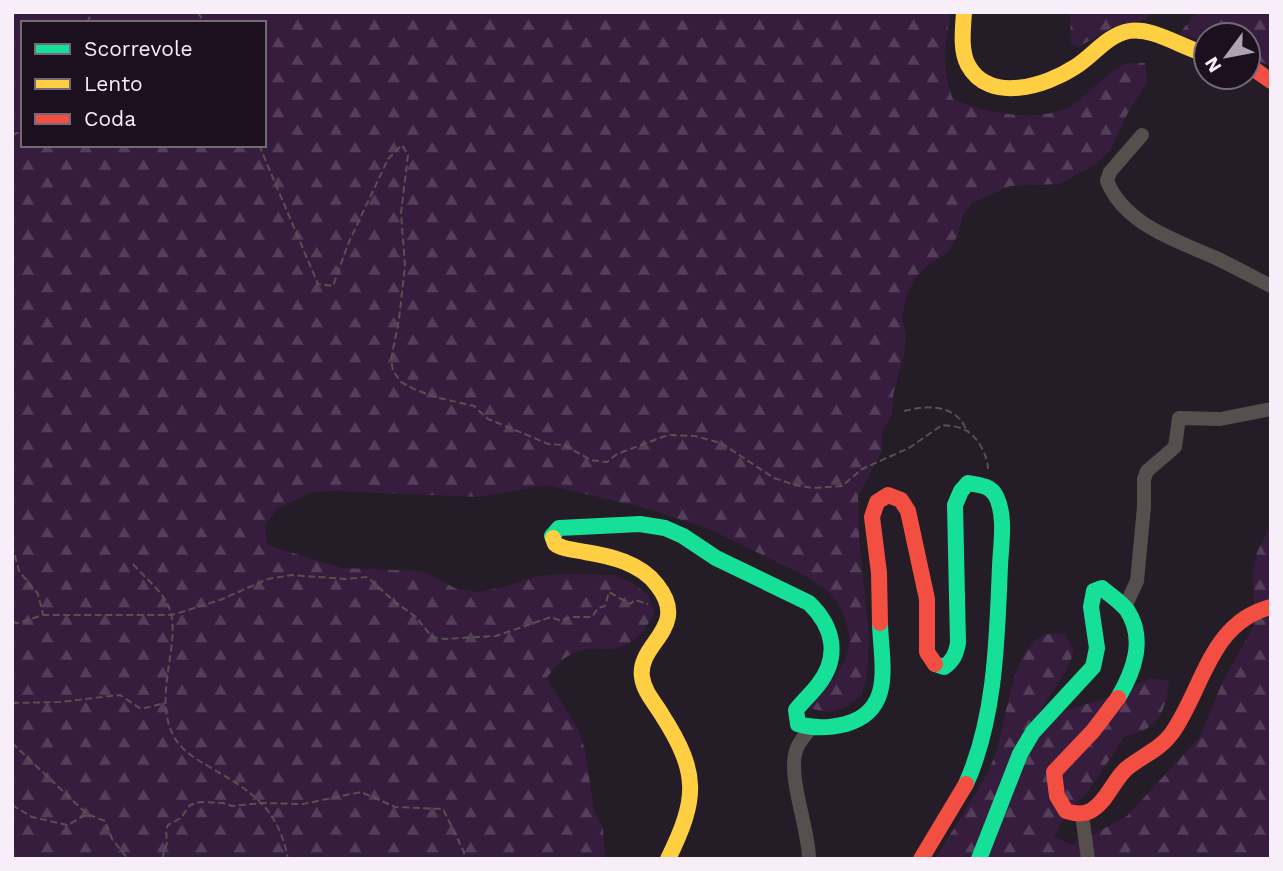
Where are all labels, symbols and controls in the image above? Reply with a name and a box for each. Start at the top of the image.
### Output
legend [21,21,266,147]
north arrow [1192,21,1262,91]
text: Scorrevole [84,36,193,61]
text: N [1200,53,1226,77]
text: Lento [84,71,143,96]
text: Coda [84,106,136,131]

